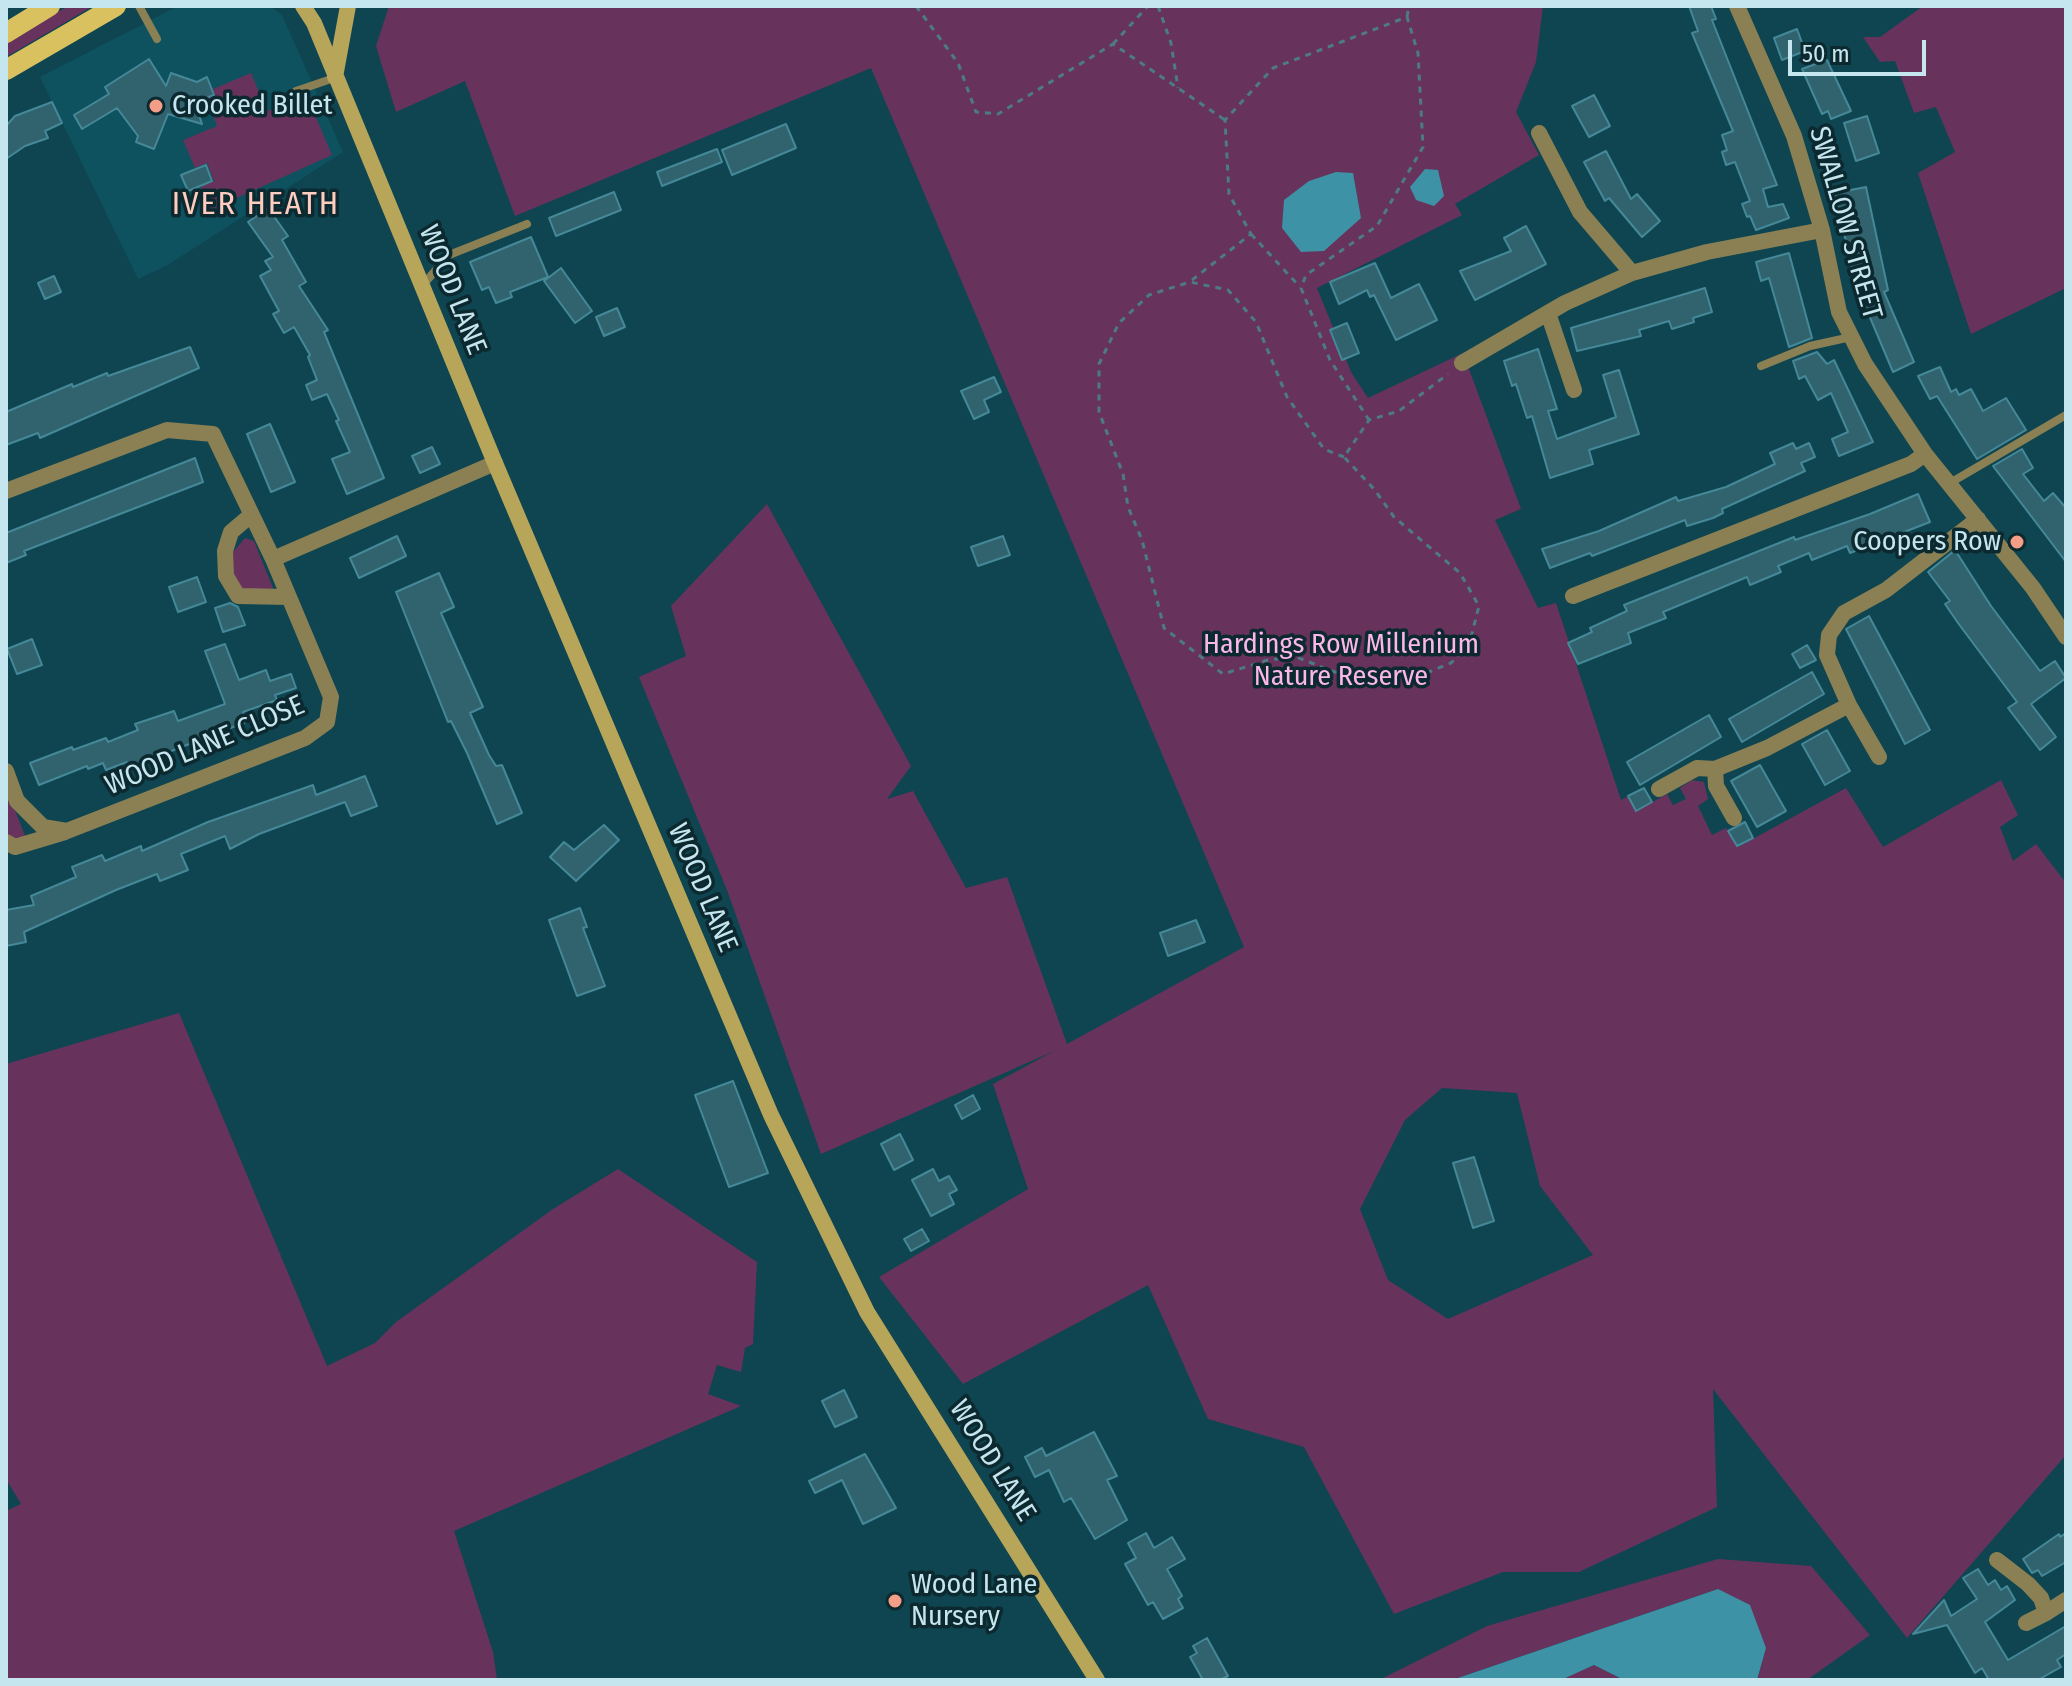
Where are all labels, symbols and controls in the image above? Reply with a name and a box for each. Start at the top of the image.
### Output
scale bar [1792,24,1930,74]
text: 50 m [1802,40,1850,68]
place label: Crooked Billet [172,89,332,123]
marker: Crooked Billet [147,97,165,115]
street label: SWALLOW STREET [1801,123,1889,323]
district label: IVER HEATH [172,186,340,224]
street label: WOOD LANE [411,221,493,359]
place label: Coopers Row [1853,525,2001,559]
marker: Coopers Row [2008,533,2026,551]
park label: Hardings Row Millenium Nature Reserve [1203,628,1479,694]
street label: WOOD LANE CLOSE [100,689,310,803]
street label: WOOD LANE [660,819,744,957]
street label: WOOD LANE [942,1394,1042,1528]
place label: Wood Lane Nursery [911,1568,1037,1634]
marker: Wood Lane Nursery [886,1592,904,1610]

